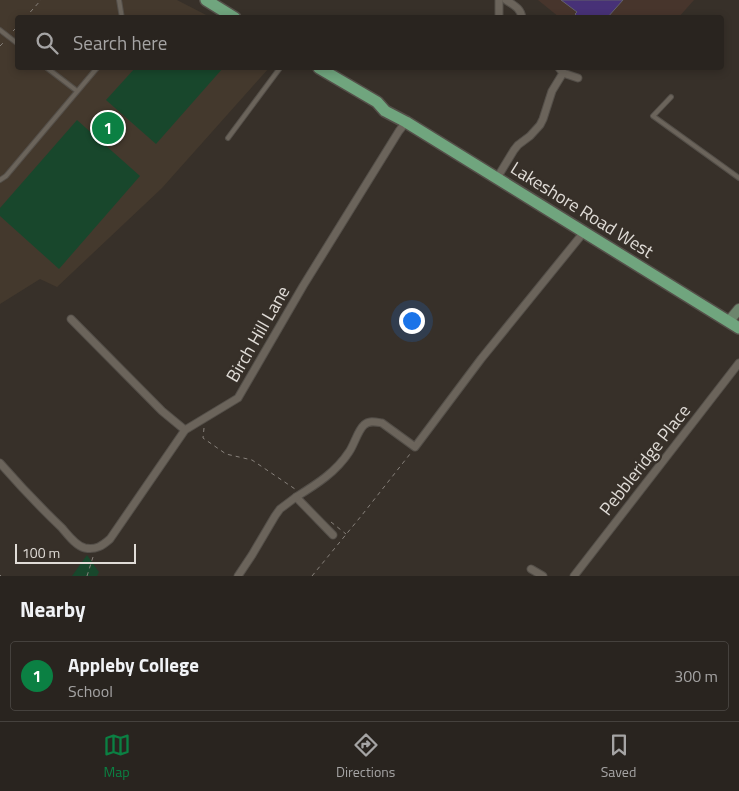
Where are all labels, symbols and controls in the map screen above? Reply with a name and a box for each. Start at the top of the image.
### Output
search box [15,15,724,70]
text: Search here [73,28,167,57]
icon: search [33,29,61,57]
pin: 1 [92,109,124,147]
street label: Lakeshore Road West [506,155,660,265]
street label: Birch Hill Lane [219,281,296,387]
your location [399,308,425,334]
street label: Pebbleridge Place [593,398,697,521]
scale bar [15,541,136,564]
text: 100 m [22,542,60,563]
text: Nearby [20,593,85,625]
text: Appleby College [68,650,199,679]
text: 1 [33,664,41,688]
text: 300 m [674,664,718,688]
text: School [68,679,113,703]
tab: Map [103,731,131,782]
tab: Directions [336,731,395,782]
tab: Saved [601,731,636,782]

